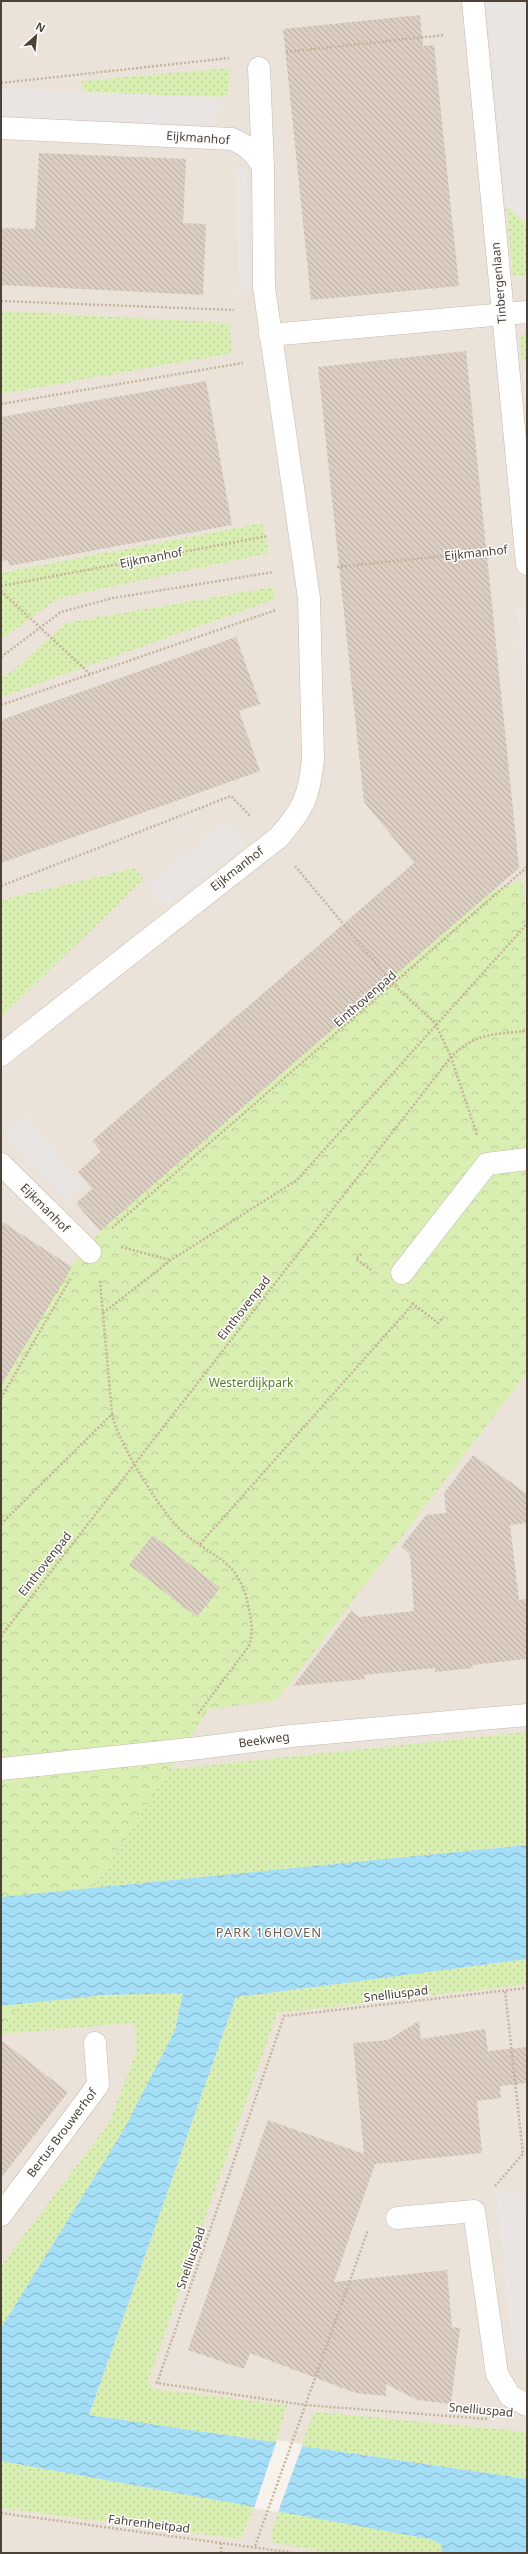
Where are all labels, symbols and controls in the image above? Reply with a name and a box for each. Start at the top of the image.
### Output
north arrow [16,16,56,56]
text: N [33,18,48,35]
street label: Eijkmanhof [166,127,231,148]
street label: Tinbergenlaan [486,242,511,324]
street label: Eijkmanhof [444,541,509,564]
street label: Eijkmanhof [118,543,185,572]
street label: Eijkmanhof [206,842,268,895]
street label: Einthovenpad [330,967,400,1031]
street label: Eijkmanhof [17,1179,74,1237]
street label: Einthovenpad [213,1272,274,1344]
park label: Westerdijkpark [209,1374,294,1391]
street label: Einthovenpad [14,1528,75,1600]
street label: Beekweg [237,1728,291,1751]
district label: PARK 16HOVEN [216,1923,322,1941]
street label: Snelliuspad [363,1981,429,2006]
street label: Bertus Brouwerhof [23,2084,101,2181]
street label: Snelliuspad [172,2224,209,2291]
street label: Snelliuspad [448,2398,514,2421]
street label: Fahrenheitpad [107,2510,191,2537]

